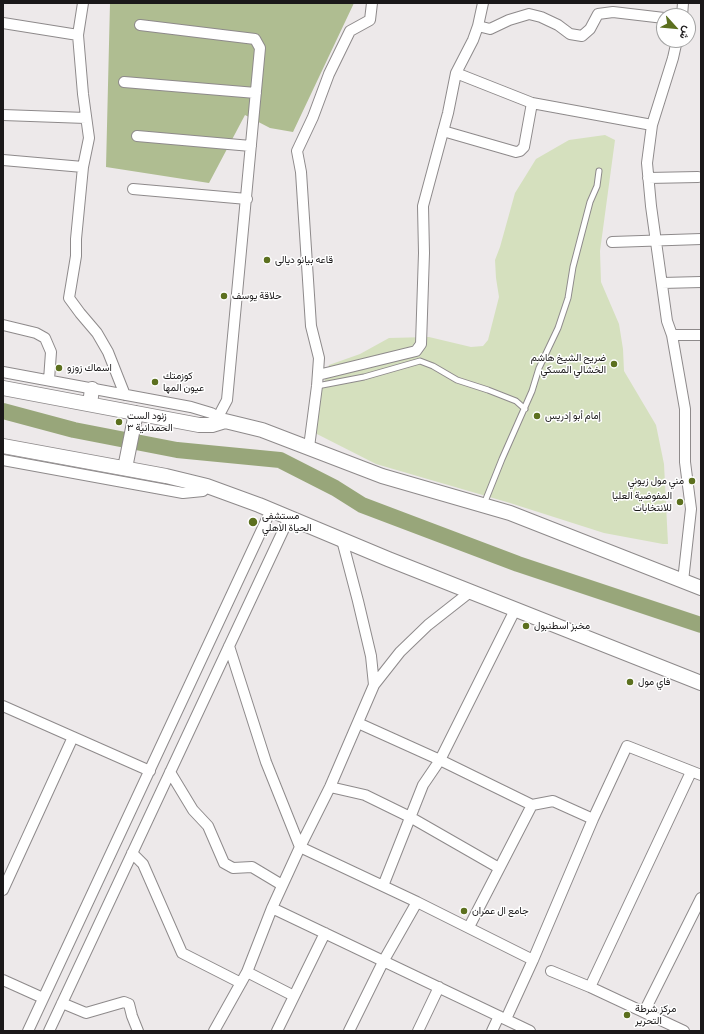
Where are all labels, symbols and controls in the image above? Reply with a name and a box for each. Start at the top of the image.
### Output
north arrow [656,8,696,48]
text: ش [677,24,696,43]
place label: قاعه بيانو ديالى [275,254,333,266]
marker: قاعه بيانو ديالى [262,255,272,265]
place label: حلاقة يوسف [232,290,282,302]
marker: حلاقة يوسف [219,291,229,301]
place label: ضريح الشيخ هاشم الخشالي المسكي [531,352,606,376]
marker: ضريح الشيخ هاشم الخشالي المسكي [609,359,619,369]
place label: اسماك زوزو [67,362,112,374]
marker: اسماك زوزو [54,363,64,373]
place label: كوزمتك عيون المها [163,370,204,394]
marker: كوزمتك عيون المها [150,377,160,387]
place label: زنود الست الحمدانية ٣ [127,410,173,434]
place label: إمام أبو إدريس [545,410,601,422]
marker: إمام أبو إدريس [532,411,542,421]
marker: زنود الست الحمدانية ٣ [114,417,124,427]
place label: مني مول زيوني [628,475,684,487]
marker: مني مول زيوني [687,476,697,486]
place label: المفوضية العليا للانتخابات [612,490,672,514]
marker: المفوضية العليا للانتخابات [675,497,685,507]
place label: مستشفى الحياة الاهلي [262,510,312,534]
marker: مستشفى الحياة الاهلي [247,516,259,528]
place label: مخبز اسطنبول [534,620,590,632]
marker: مخبز اسطنبول [521,621,531,631]
place label: فاي مول [638,676,670,688]
marker: فاي مول [625,677,635,687]
place label: جامع ال عمران [472,905,529,917]
marker: جامع ال عمران [459,906,469,916]
place label: مركز شرطة التحرير [635,1003,676,1026]
marker: مركز شرطة التحرير [622,1010,632,1020]

